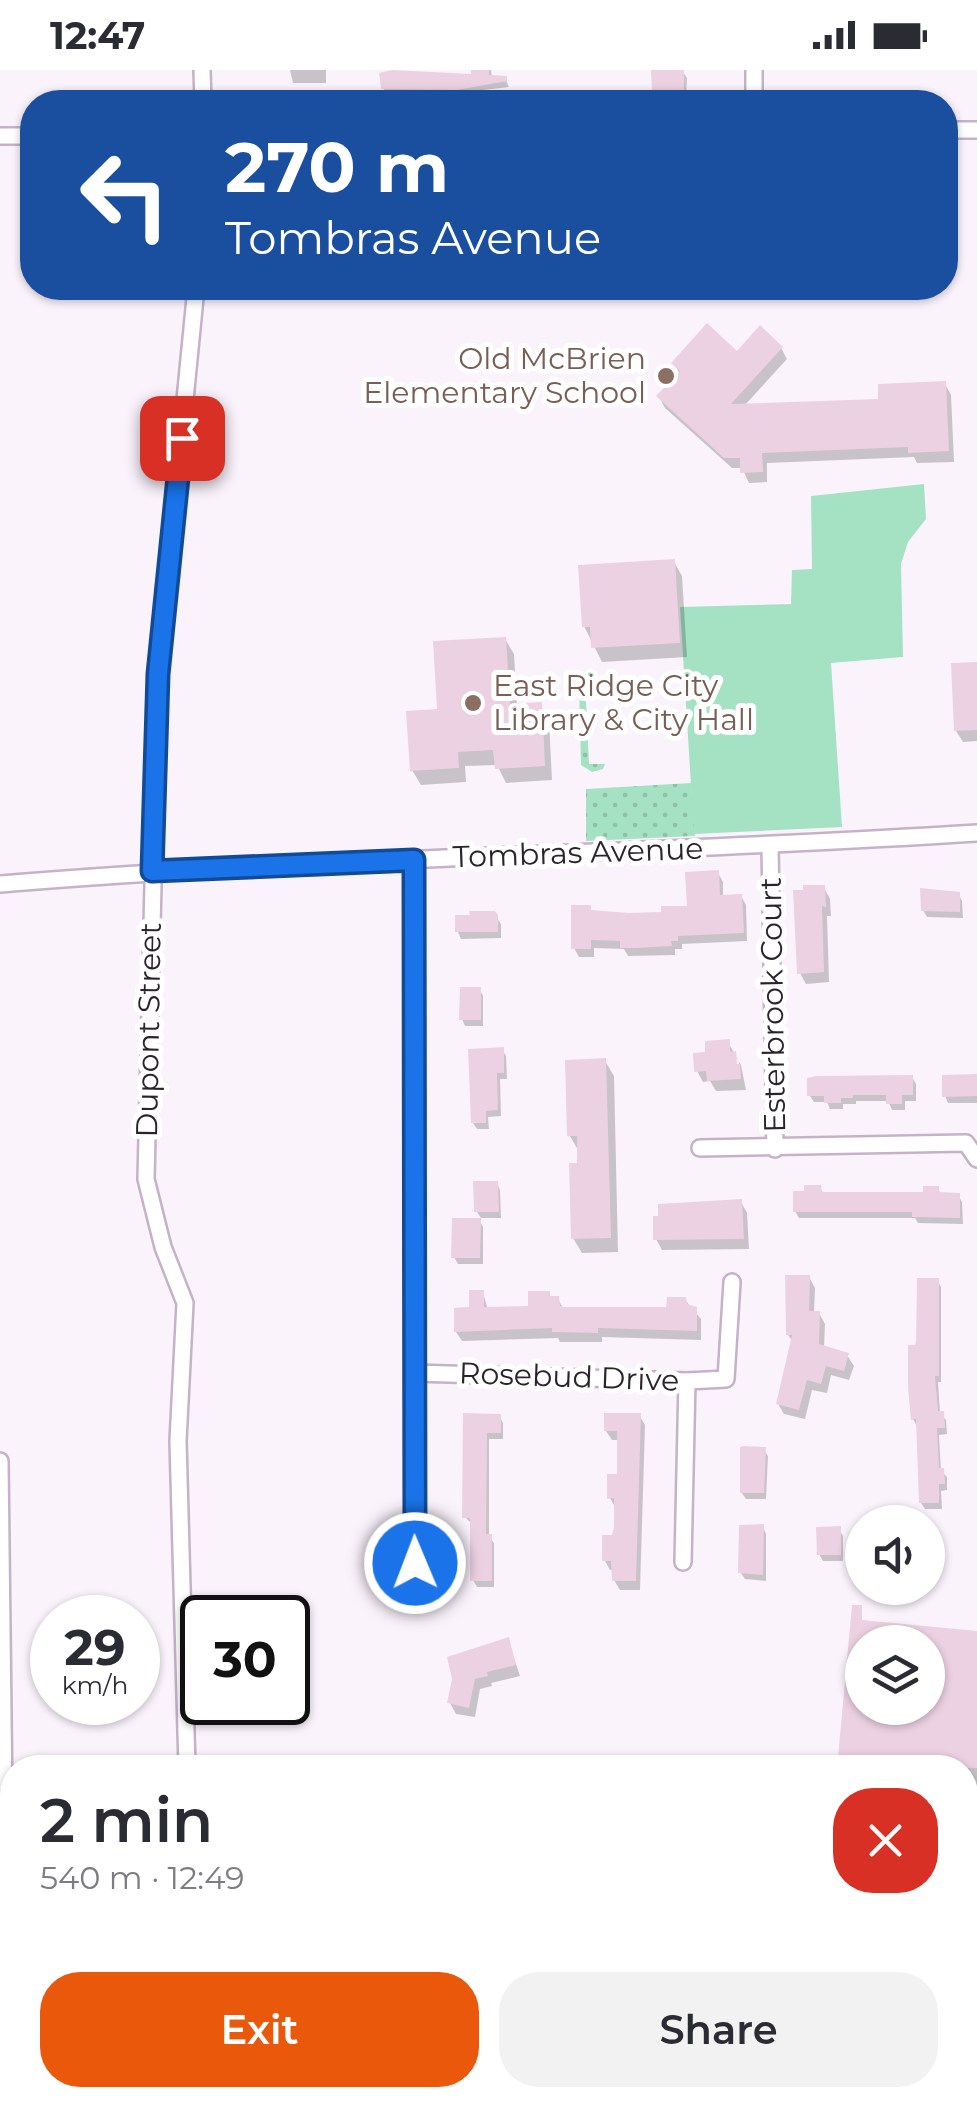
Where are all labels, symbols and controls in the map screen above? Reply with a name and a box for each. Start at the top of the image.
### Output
text: 12:47 [50,12,145,59]
text: 270 m [225,124,449,210]
icon: left [60,130,190,260]
text: Tombras Avenue [225,210,601,265]
place label: Old McBrien Elementary School [363,340,646,411]
marker: Old McBrien Elementary School [655,365,677,387]
pin [140,396,225,481]
icon: arrive [155,411,210,466]
place label: East Ridge City Library & City Hall [493,667,754,738]
marker: East Ridge City Library & City Hall [462,692,484,714]
street label: Tombras Avenue [452,830,704,875]
street label: Esterbrook Court [752,877,793,1133]
street label: Dupont Street [128,922,169,1138]
street label: Rosebud Drive [458,1354,680,1399]
map controls [845,1505,945,1725]
button: sound [845,1505,945,1605]
position arrow [363,1511,467,1615]
speed limit sign: 30 [180,1595,310,1725]
text: 29 [64,1617,126,1678]
button: layers [845,1625,945,1725]
text: km/h [62,1670,128,1700]
text: 2 min [40,1784,213,1857]
button: close [833,1788,938,1893]
text: 540 m · 12:49 [40,1858,245,1897]
button: Exit [40,1972,479,2087]
button: Share [499,1972,938,2087]

